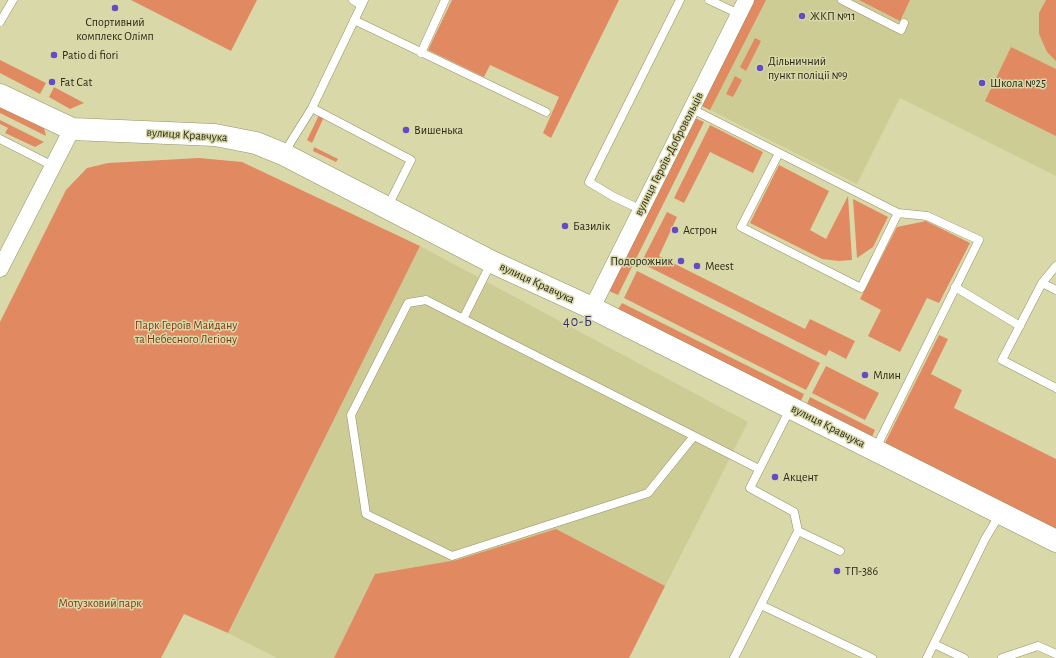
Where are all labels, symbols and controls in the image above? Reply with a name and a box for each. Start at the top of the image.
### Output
marker: Спортивний комплекс Олімп [110,3,120,13]
place label: ЖКП №11 [810,9,856,23]
marker: ЖКП №11 [797,11,807,21]
place label: Спортивний комплекс Олімп [76,15,154,43]
place label: Patio di fiori [62,48,118,62]
marker: Patio di fiori [49,50,59,60]
place label: Дільничний пункт поліції №9 [768,54,848,82]
marker: Дільничний пункт поліції №9 [755,63,765,73]
place label: Fat Саt [60,75,92,89]
place label: Школа №25 [990,76,1046,90]
marker: Fat Саt [47,77,57,87]
marker: Школа №25 [977,78,987,88]
street label: вулиця Героїв-Добровольців [631,90,707,218]
place label: Вишенька [414,123,463,137]
street label: вулиця Кравчука [146,125,228,145]
marker: Вишенька [401,125,411,135]
place label: Базилік [573,219,610,233]
marker: Базилік [560,221,570,231]
place label: Астрон [683,223,717,237]
marker: Астрон [670,225,680,235]
place label: Подорожник [610,254,673,268]
marker: Подорожник [676,256,686,266]
street label: вулиця Кравчука [497,259,577,307]
place label: Meest [705,259,734,273]
marker: Meest [692,261,702,271]
district label: 40-Б [563,314,593,330]
park label: Парк Героїв Майдану та Небесного Легіону [135,318,237,346]
place label: Млин [873,368,901,382]
marker: Млин [860,370,870,380]
street label: вулиця Кравчука [789,401,867,451]
place label: Акцент [783,470,818,484]
marker: Акцент [770,472,780,482]
place label: ТП-386 [845,564,878,578]
marker: ТП-386 [832,566,842,576]
park label: Мотузковий парк [58,596,142,610]

